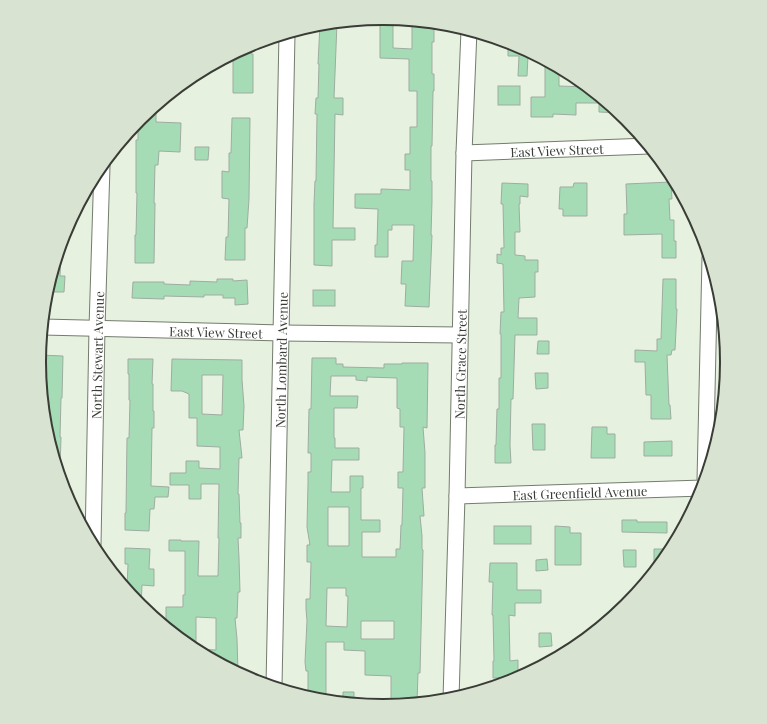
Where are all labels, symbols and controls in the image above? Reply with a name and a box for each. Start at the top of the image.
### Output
street label: East View Street [510,139,604,160]
street label: North Stewart Avenue [87,290,107,419]
street label: North Lombard Avenue [271,291,290,428]
street label: North Grace Street [450,309,469,419]
street label: East View Street [169,322,263,341]
street label: East Greenfield Avenue [512,481,648,503]

